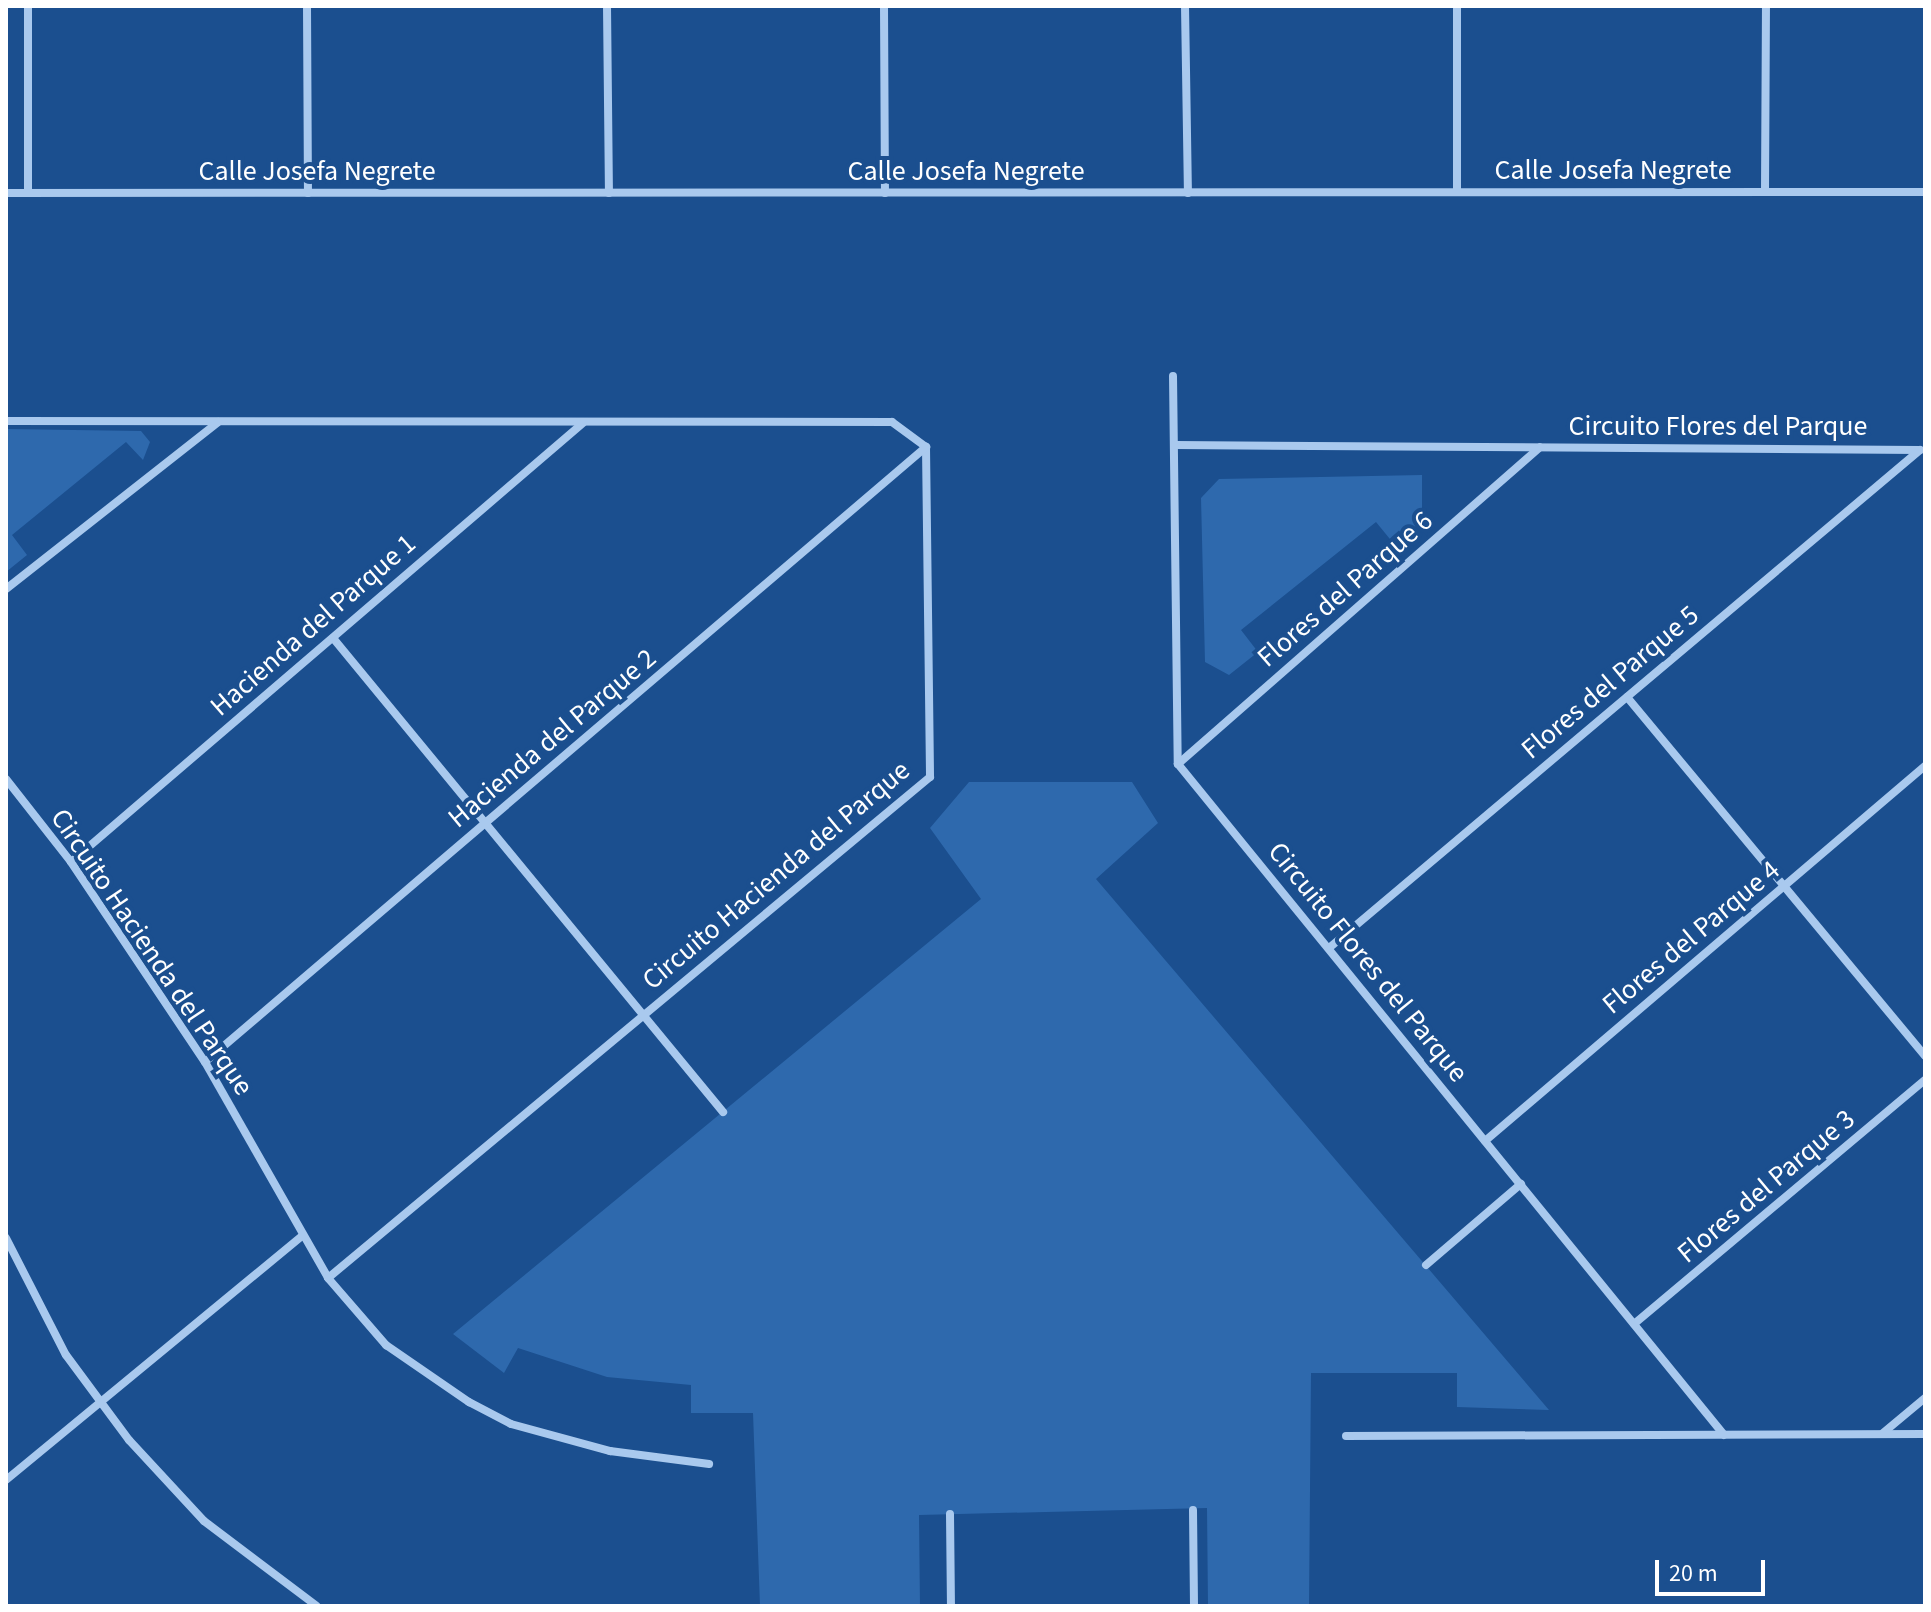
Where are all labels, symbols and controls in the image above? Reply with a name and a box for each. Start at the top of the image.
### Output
street label: Calle Josefa Negrete [1494,153,1732,187]
street label: Calle Josefa Negrete [198,154,436,188]
street label: Calle Josefa Negrete [847,154,1085,188]
street label: Circuito Flores del Parque [1569,409,1867,443]
street label: Flores del Parque 6 [1250,504,1440,674]
street label: Hacienda del Parque 1 [203,527,423,723]
street label: Flores del Parque 5 [1514,598,1706,766]
street label: Hacienda del Parque 2 [441,641,663,835]
street label: Circuito Hacienda del Parque [636,753,916,997]
street label: Circuito Hacienda del Parque [43,802,261,1102]
street label: Circuito Flores del Parque [1261,835,1475,1089]
street label: Flores del Parque 4 [1595,853,1787,1021]
street label: Flores del Parque 3 [1670,1102,1862,1270]
scale bar [1659,1544,1769,1594]
text: 20 m [1669,1556,1718,1591]

